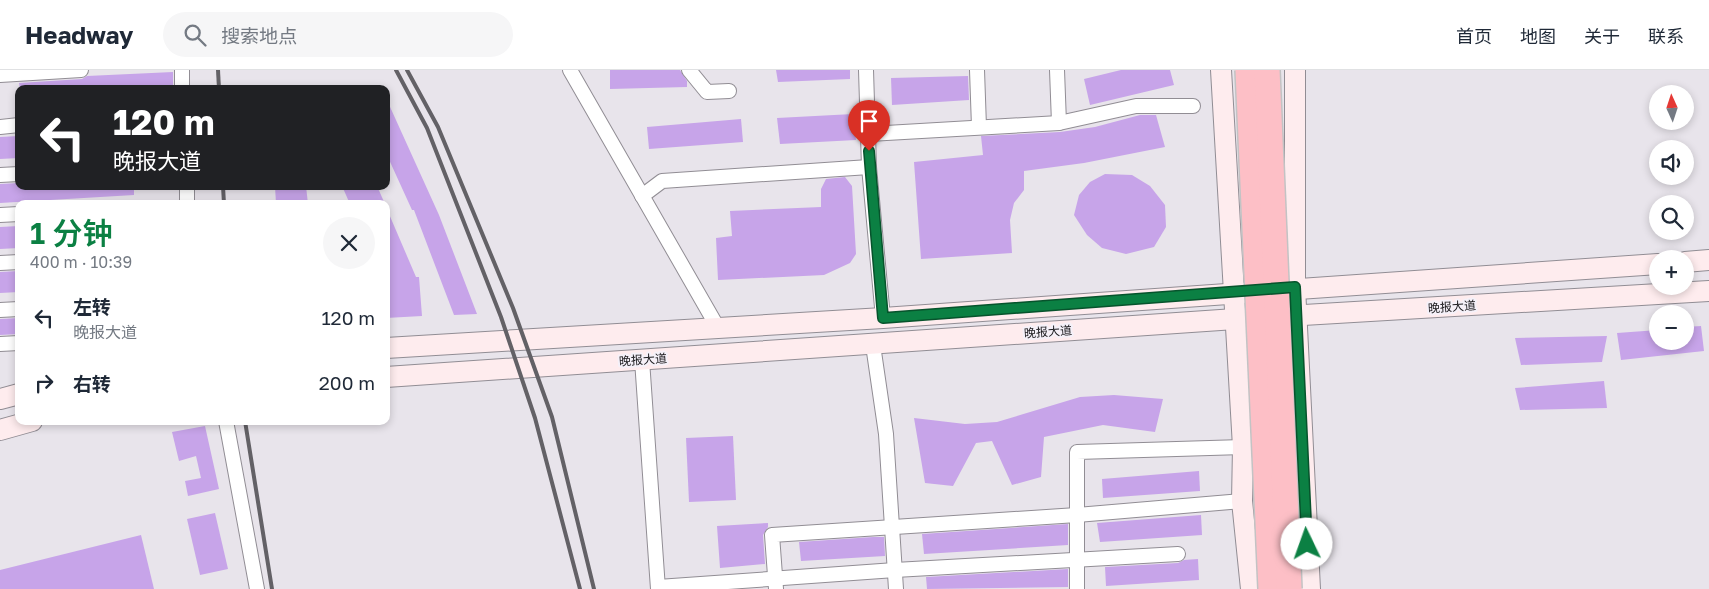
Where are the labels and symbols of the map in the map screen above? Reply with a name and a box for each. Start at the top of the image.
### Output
north arrow [1649,85,1694,130]
pin [848,100,890,151]
street label: 晚报大道 [1427,297,1476,316]
street label: 晚报大道 [1023,322,1072,341]
street label: 晚报大道 [618,350,667,369]
position arrow [1280,517,1332,569]

